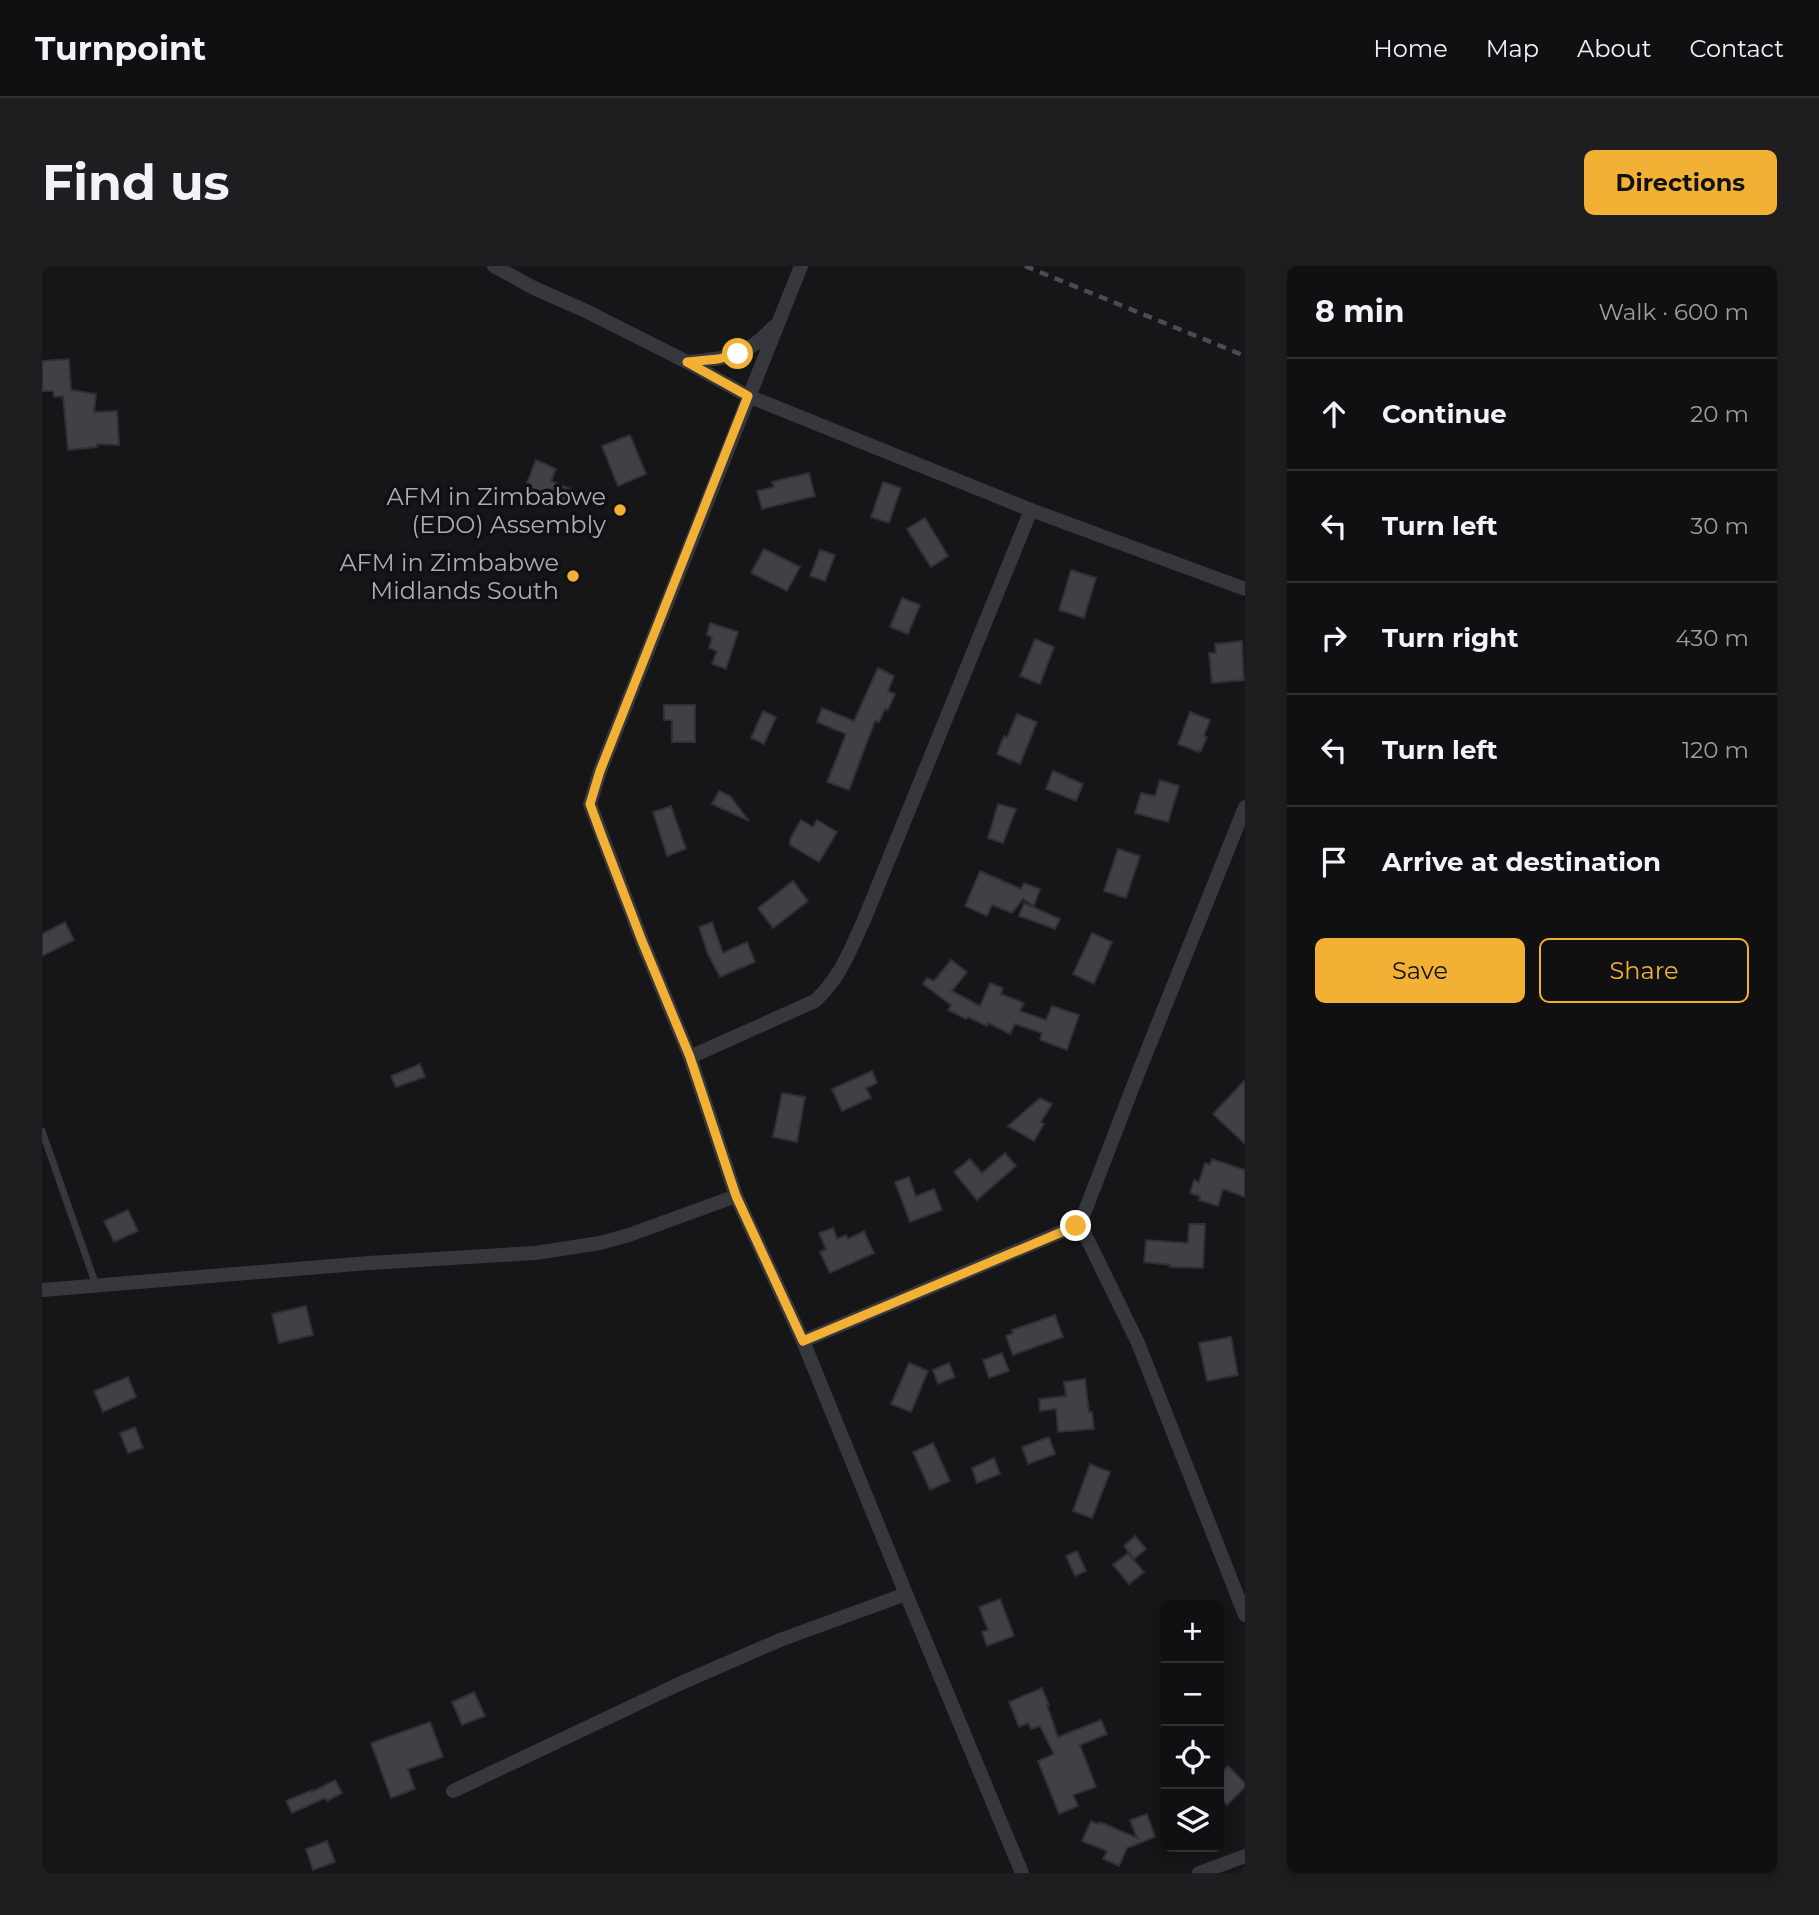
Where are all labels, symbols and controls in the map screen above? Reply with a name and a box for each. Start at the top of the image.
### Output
text: Turnpoint [35,28,206,68]
text: Home [1373,34,1448,63]
text: Map [1486,34,1539,63]
text: About [1577,34,1651,63]
text: Contact [1689,34,1784,63]
button: Directions [1584,150,1777,215]
text: Find us [42,153,230,212]
text: 8 min [1315,293,1405,330]
text: Walk · 600 m [1598,298,1749,326]
route start [722,338,753,369]
icon: ahead [1315,395,1353,433]
text: Continue [1382,398,1507,430]
text: 20 m [1690,400,1749,428]
place label: AFM in Zimbabwe (EDO) Assembly [386,482,606,539]
marker: AFM in Zimbabwe (EDO) Assembly [612,502,628,518]
icon: left [1315,507,1353,545]
text: Turn left [1382,510,1498,542]
text: 30 m [1690,512,1749,540]
place label: AFM in Zimbabwe Midlands South [339,548,559,605]
marker: AFM in Zimbabwe Midlands South [565,568,581,584]
icon: right [1315,619,1353,657]
text: Turn right [1382,622,1518,654]
text: 430 m [1676,624,1749,652]
icon: left [1315,731,1353,769]
text: Turn left [1382,734,1498,766]
text: 120 m [1682,736,1749,764]
icon: arrive [1315,843,1353,881]
text: Arrive at destination [1382,846,1661,878]
button: Save [1315,938,1525,1003]
button: Share [1539,938,1749,1003]
route end [1060,1210,1091,1241]
map controls [1161,1600,1224,1852]
button: + [1161,1600,1224,1663]
button: − [1161,1663,1224,1726]
button: locate [1161,1726,1224,1789]
button: layers [1161,1789,1224,1852]

